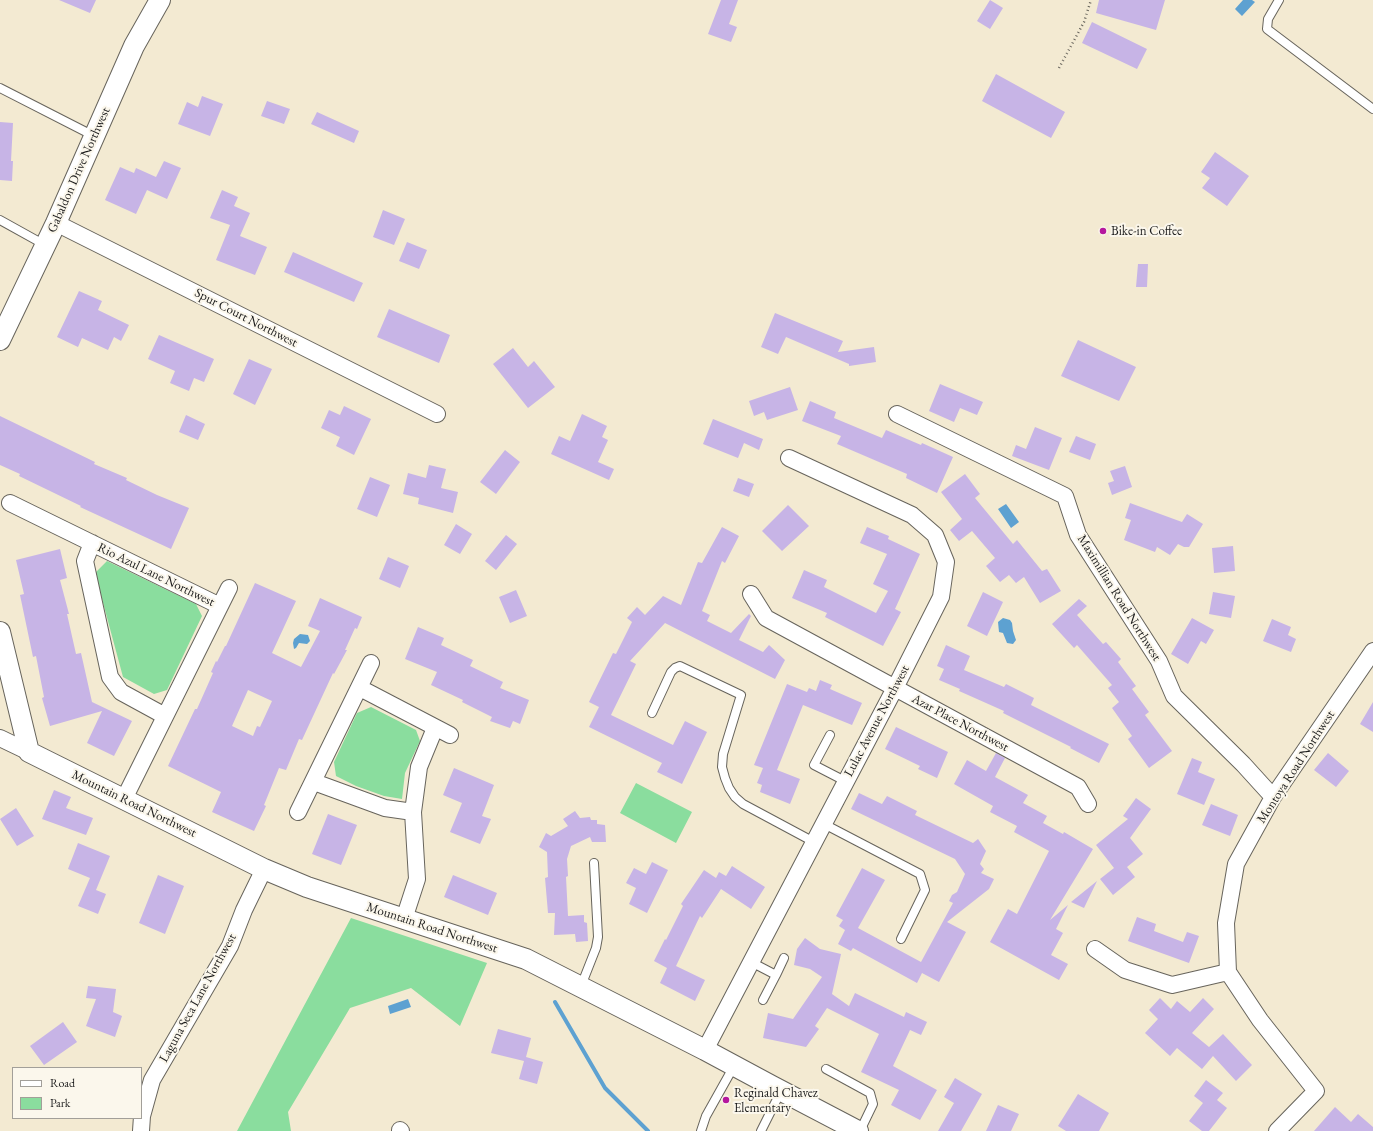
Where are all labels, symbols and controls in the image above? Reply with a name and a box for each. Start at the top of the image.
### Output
street label: Gabaldon Drive Northwest [44,105,114,235]
place label: Bike-in Coffee [1111,223,1182,239]
marker: Bike-in Coffee [1098,226,1108,236]
street label: Spur Court Northwest [192,285,300,351]
street label: Maximillian Road Northwest [1074,532,1164,664]
street label: Rio Azul Lane Northwest [95,540,217,610]
street label: Lulac Avenue Northwest [841,663,913,779]
street label: Azar Place Northwest [909,691,1011,755]
street label: Montoya Road Northwest [1254,708,1338,826]
street label: Mountain Road Northwest [69,767,199,841]
street label: Mountain Road Northwest [365,899,499,957]
street label: Laguna Seca Lane Northwest [156,931,240,1065]
legend [12,1067,142,1119]
text: Road [50,1075,75,1091]
place label: Reginald Chavez Elementary [734,1085,818,1116]
text: Park [50,1095,70,1111]
marker: Reginald Chavez Elementary [721,1095,731,1105]

